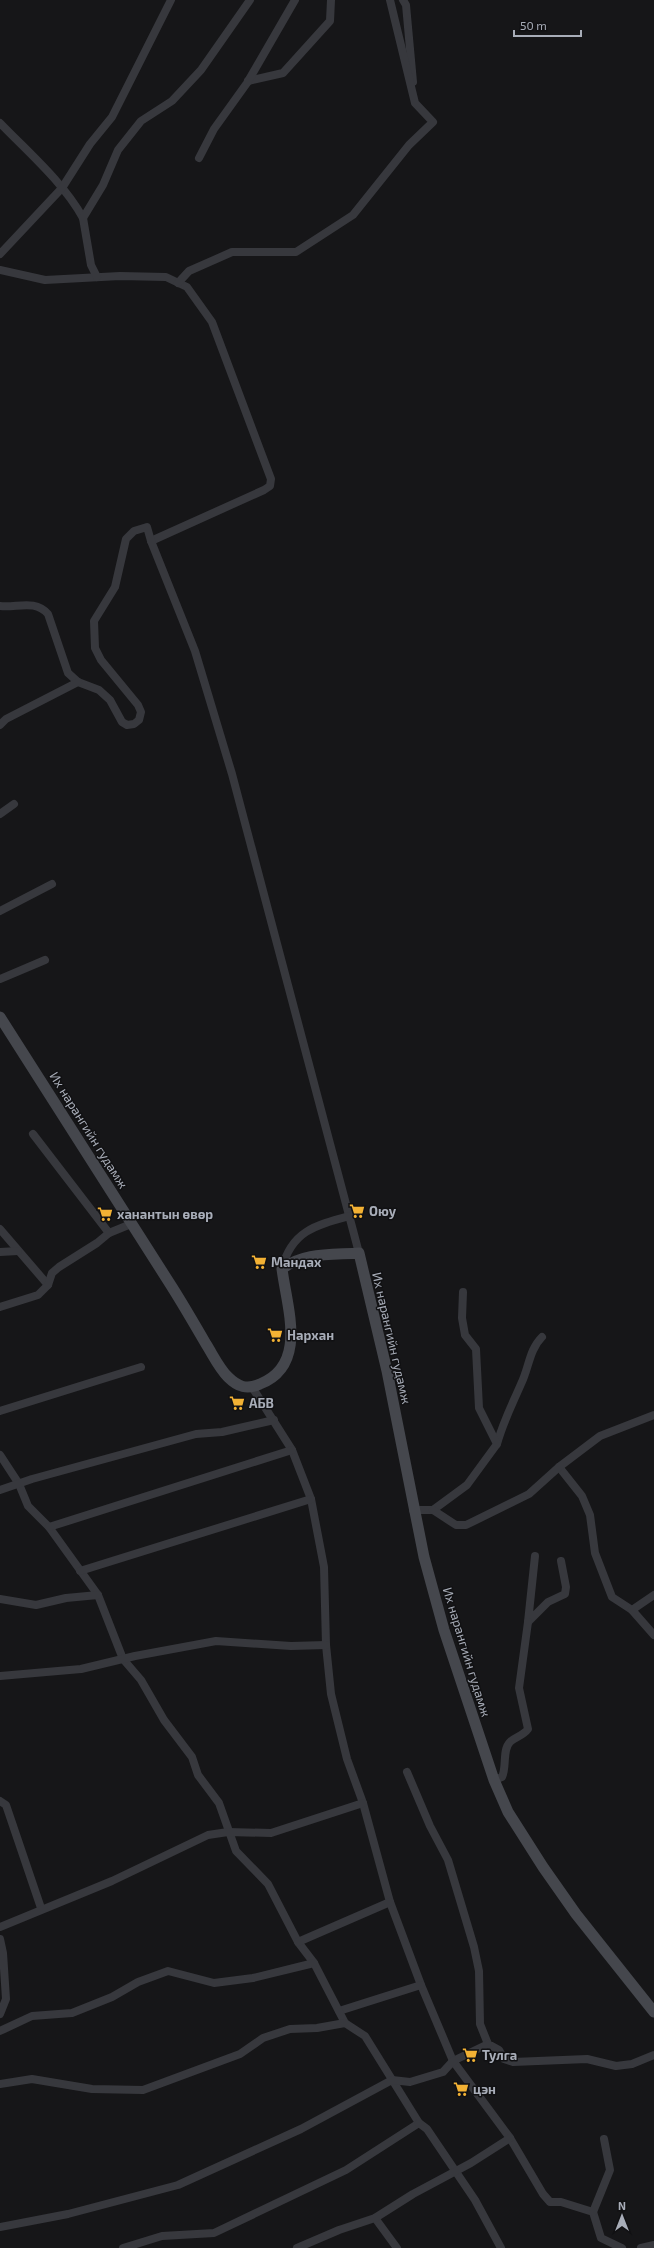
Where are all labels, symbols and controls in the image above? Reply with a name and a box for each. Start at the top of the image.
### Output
scale bar [514,12,581,38]
text: 50 m [520,18,547,32]
street label: Их нарангийн гудамж [47,1069,131,1191]
supermarket icon: Оюу [348,1202,366,1220]
place label: Оюу [369,1203,397,1219]
supermarket icon: ханантын өвөр [96,1205,114,1223]
place label: ханантын өвөр [117,1206,213,1222]
supermarket icon: Мандах [250,1253,268,1271]
place label: Мандах [271,1254,322,1270]
street label: Их нарангийн гудамж [369,1271,415,1405]
supermarket icon: Нархан [266,1326,284,1344]
place label: Нархан [287,1327,334,1343]
supermarket icon: АБВ [228,1394,246,1412]
place label: АБВ [249,1395,274,1411]
street label: Их нарангийн гудамж [440,1585,494,1719]
supermarket icon: Тулга [461,2046,479,2064]
place label: Тулга [482,2047,517,2063]
supermarket icon: цэн [452,2080,470,2098]
place label: цэн [473,2081,496,2097]
north arrow [602,2196,642,2236]
text: N [618,2199,626,2212]

